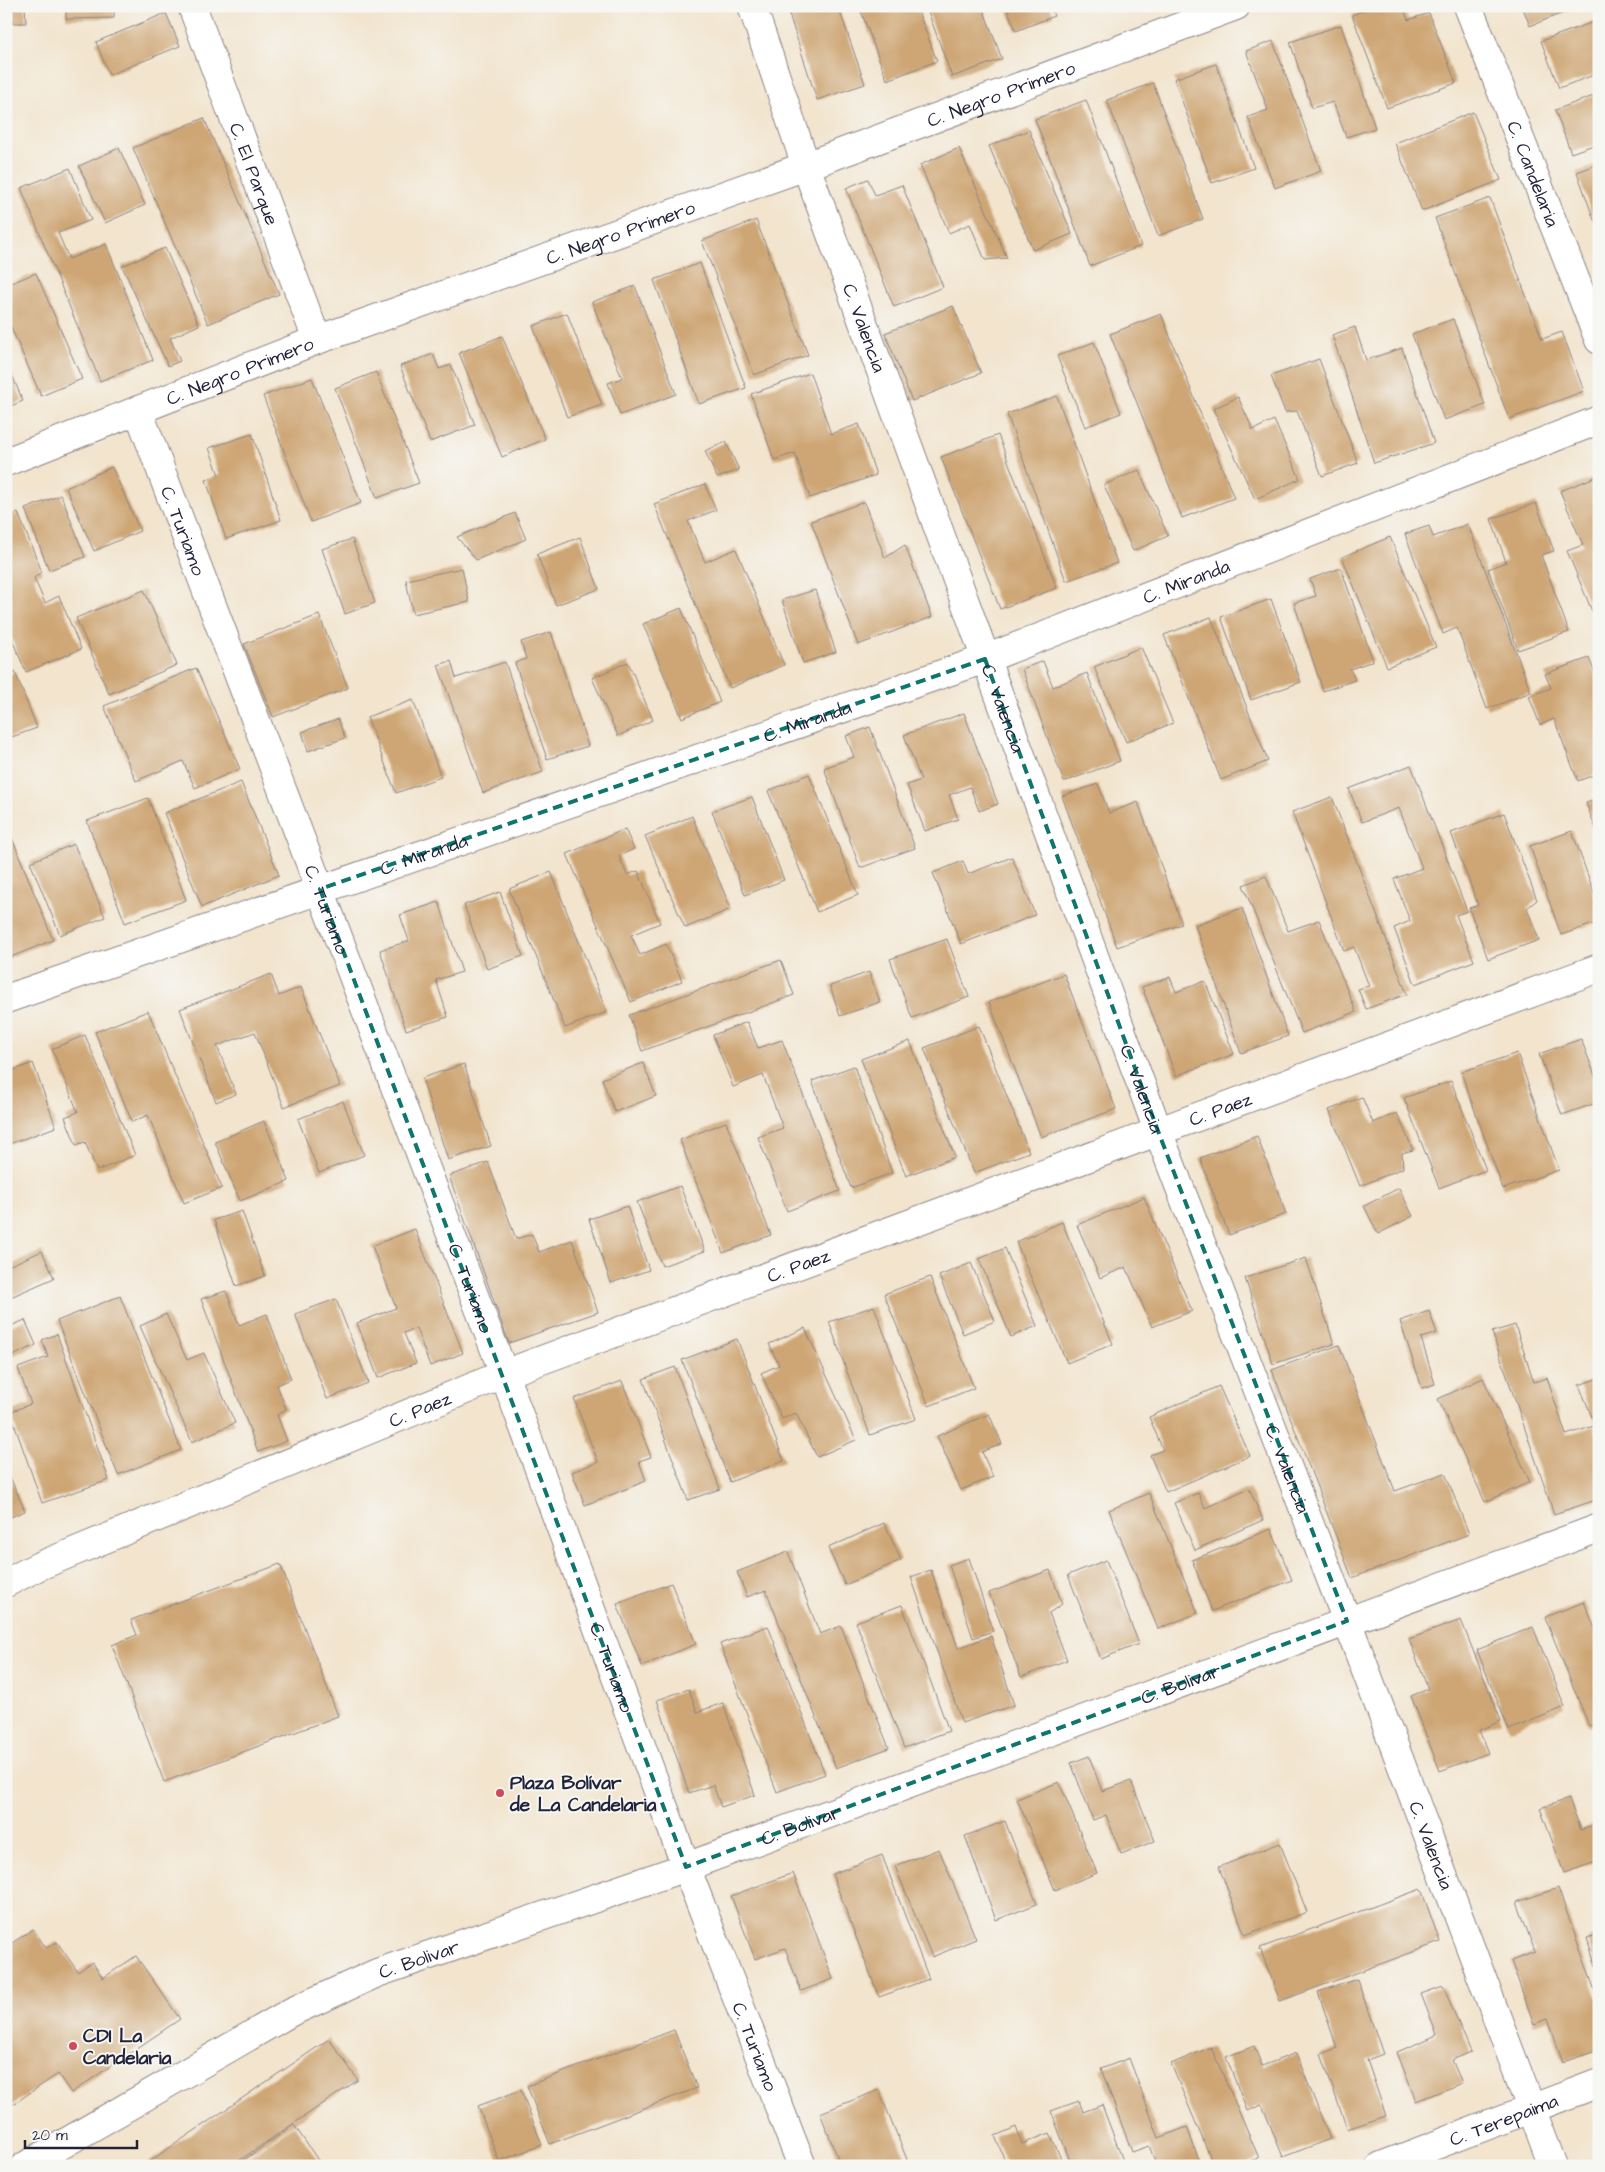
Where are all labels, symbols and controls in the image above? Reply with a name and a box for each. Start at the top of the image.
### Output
street label: C. Negro Primero [923,55,1080,135]
street label: C. Candelaria [1499,117,1565,232]
street label: C. El Parque [222,119,285,229]
street label: C. Negro Primero [543,194,699,272]
street label: C. Valencia [835,280,892,377]
street label: C. Negro Primero [163,331,318,413]
street label: C. Turiamo [153,483,212,580]
street label: C. Miranda [1139,553,1234,611]
street label: C. Valencia [974,661,1031,757]
street label: C. Miranda [760,694,855,750]
street label: C. Miranda [376,828,472,883]
street label: C. Turiamo [297,861,356,959]
street label: C. Valencia [1113,1041,1170,1138]
street label: C. Paez [1185,1086,1257,1134]
street label: C. Turiamo [441,1240,499,1337]
street label: C. Paez [763,1242,835,1290]
street label: C. Paez [385,1385,456,1435]
street label: C. Valencia [1258,1421,1316,1518]
street label: C. Turiamo [582,1619,640,1717]
street label: C. Bolivar [1137,1657,1226,1712]
place label: Plaza Bolívar de La Candelaria [509,1770,657,1819]
marker: Plaza Bolívar de La Candelaria [494,1787,506,1799]
street label: C. Bolivar [757,1798,846,1853]
street label: C. Valencia [1401,1798,1459,1894]
street label: C. Bolivar [375,1934,464,1986]
street label: C. Turiamo [725,1998,784,2096]
place label: CDI La Candelaria [83,2023,172,2072]
marker: CDI La Candelaria [67,2040,79,2052]
street label: C. Terepaima [1446,2088,1562,2154]
scale bar [25,2117,138,2149]
text: 20 m [32,2125,68,2146]

